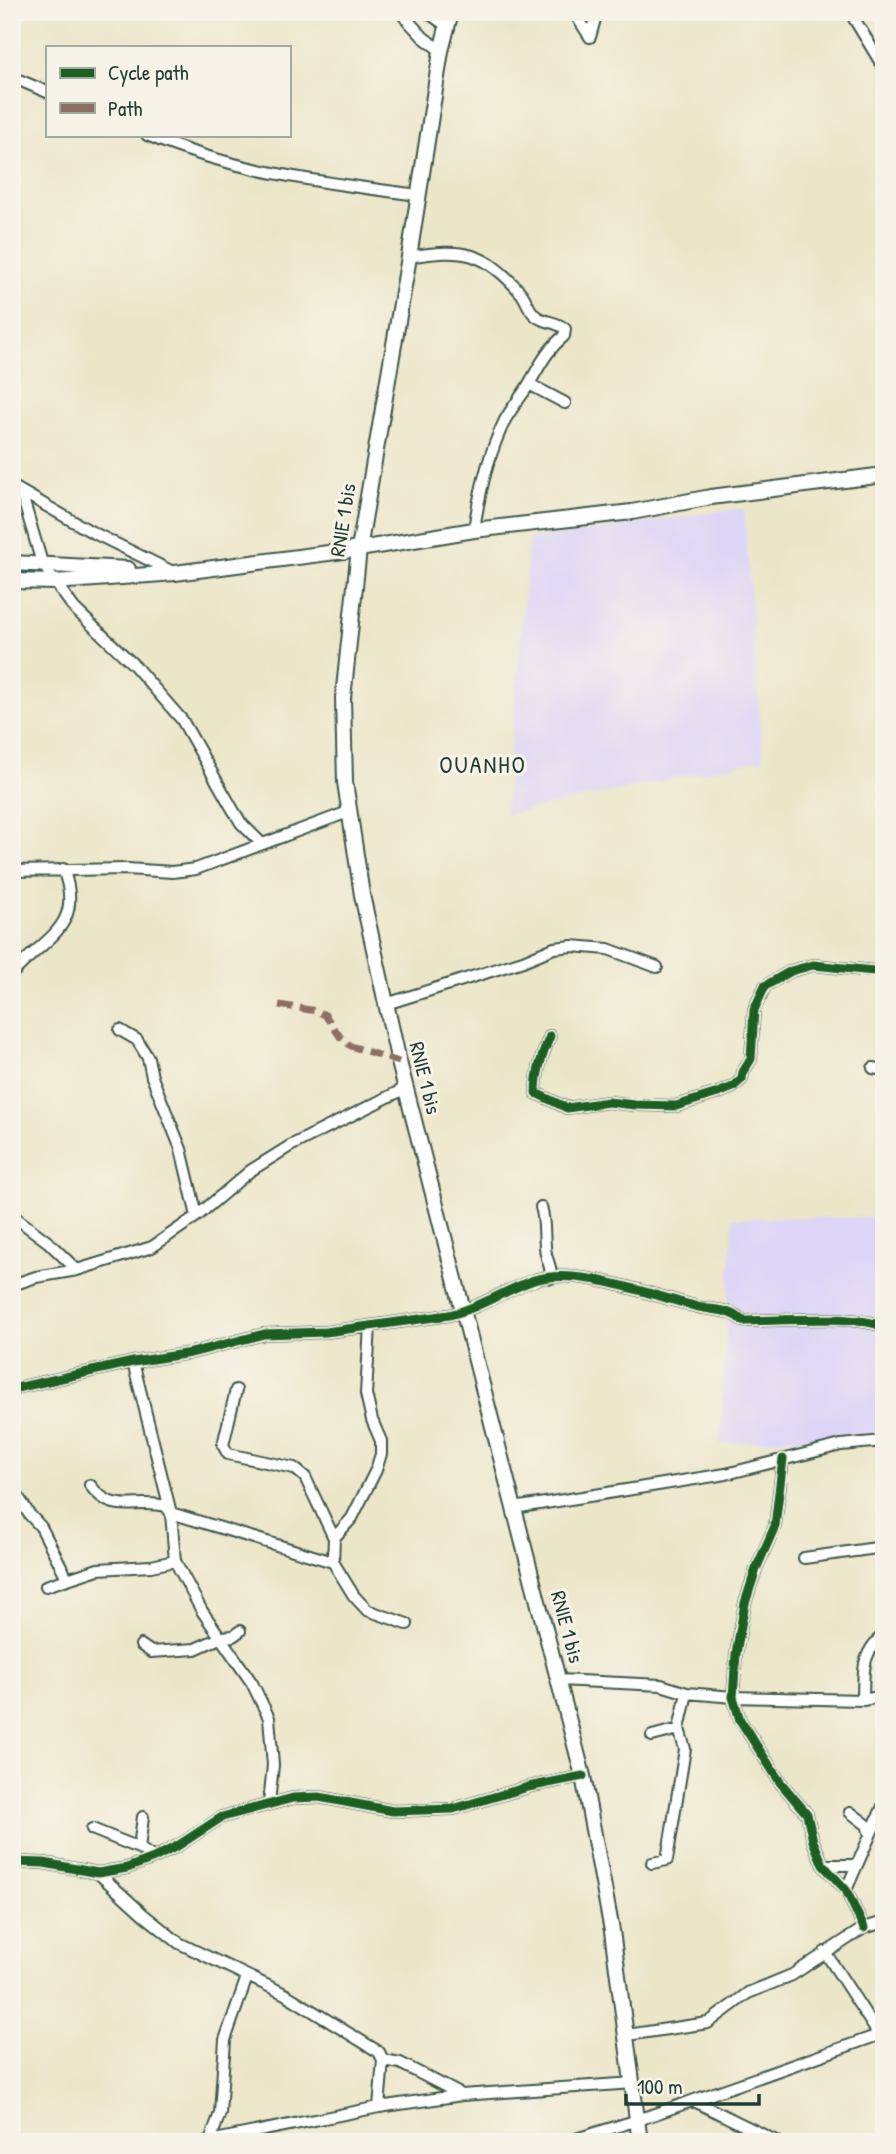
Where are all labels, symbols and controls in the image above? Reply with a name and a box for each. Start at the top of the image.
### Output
legend [46,46,290,136]
text: Cycle path [108,58,189,87]
text: Path [108,94,143,123]
street label: RNIE 1 bis [322,481,363,559]
district label: OUANHO [439,748,527,780]
street label: RNIE 1 bis [403,1039,448,1117]
street label: RNIE 1 bis [544,1588,591,1666]
scale bar [626,2063,760,2107]
text: 100 m [637,2072,683,2101]

